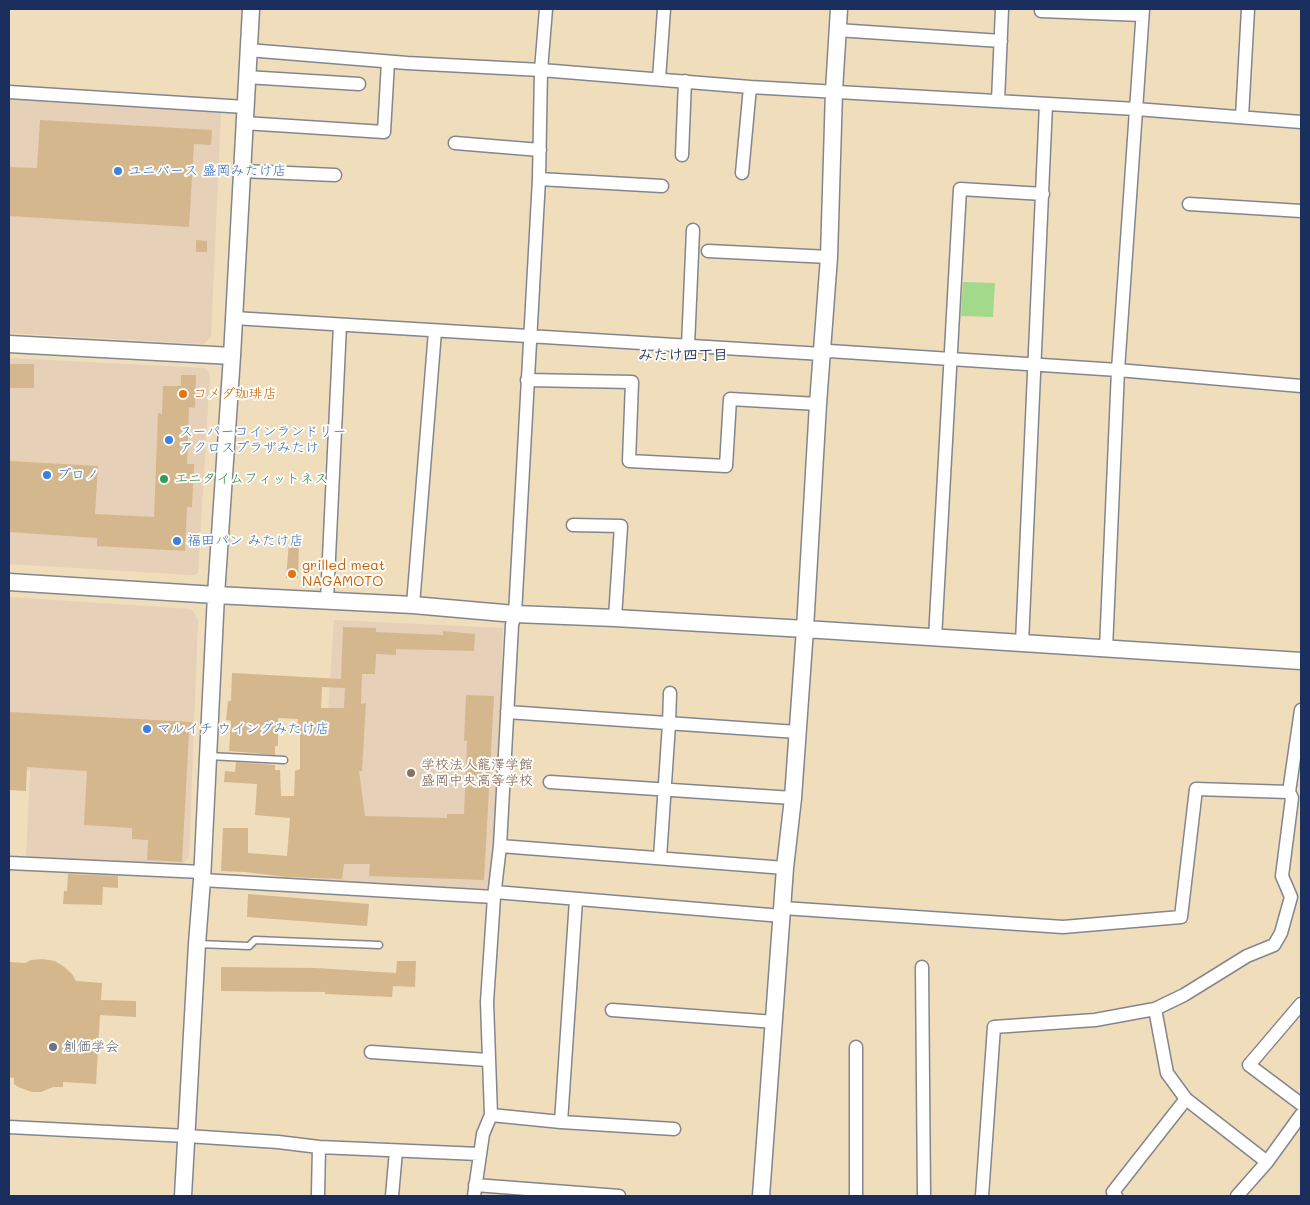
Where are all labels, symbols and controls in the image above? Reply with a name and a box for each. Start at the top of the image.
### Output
place label: ユニバース 盛岡みたけ店 [128,163,286,179]
marker: ユニバース 盛岡みたけ店 [112,165,124,177]
district label: みたけ四丁目 [638,346,728,364]
place label: コメダ珈琲店 [193,386,277,402]
marker: コメダ珈琲店 [177,388,189,400]
place label: スーパーコインランドリー アクロスプラザみたけ [179,424,346,457]
marker: スーパーコインランドリー アクロスプラザみたけ [163,434,175,446]
place label: プロノ [57,467,99,483]
marker: プロノ [41,469,53,481]
place label: エニタイムフィットネス [174,471,328,487]
marker: エニタイムフィットネス [158,473,170,485]
place label: 福田パン みたけ店 [187,533,303,549]
marker: 福田パン みたけ店 [171,535,183,547]
place label: grilled meat NAGAMOTO [302,558,385,590]
marker: grilled meat NAGAMOTO [286,568,298,580]
place label: マルイチ ウイングみたけ店 [157,721,329,737]
marker: マルイチ ウイングみたけ店 [141,723,153,735]
place label: 学校法人龍澤学館 盛岡中央高等学校 [421,757,533,790]
marker: 学校法人龍澤学館 盛岡中央高等学校 [405,767,417,779]
place label: 創価学会 [63,1039,119,1055]
marker: 創価学会 [47,1041,59,1053]

